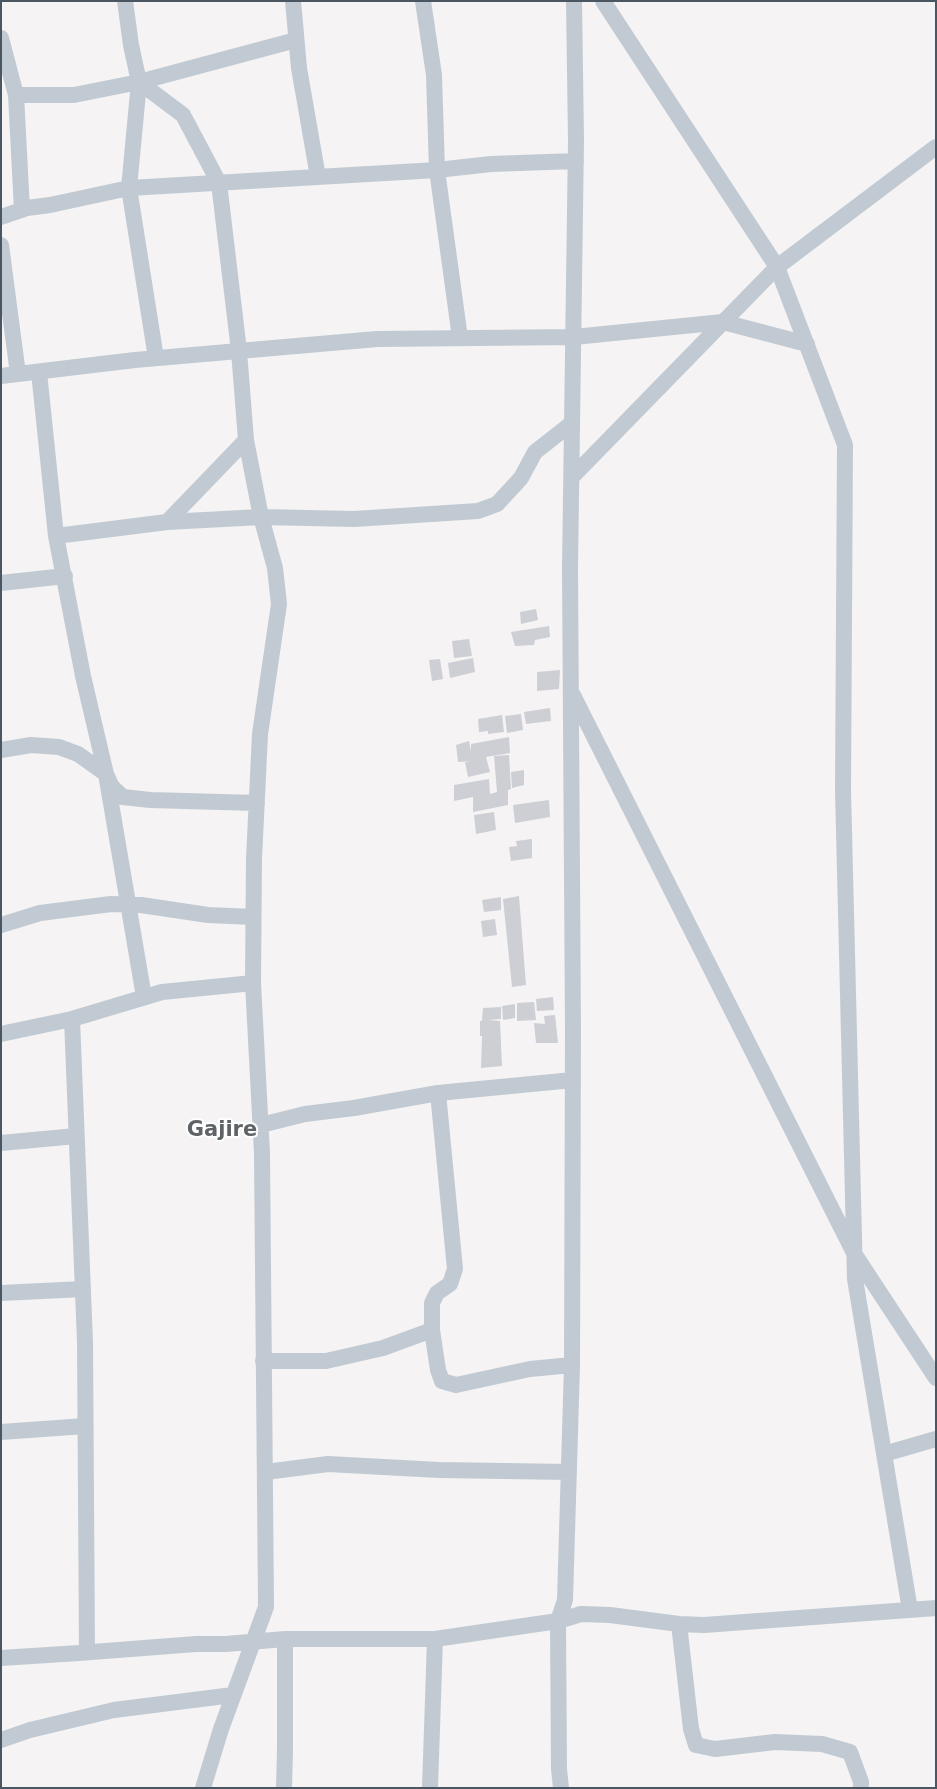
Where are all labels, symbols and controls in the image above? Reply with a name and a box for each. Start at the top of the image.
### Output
district label: Gajire [187,1118,257,1144]

